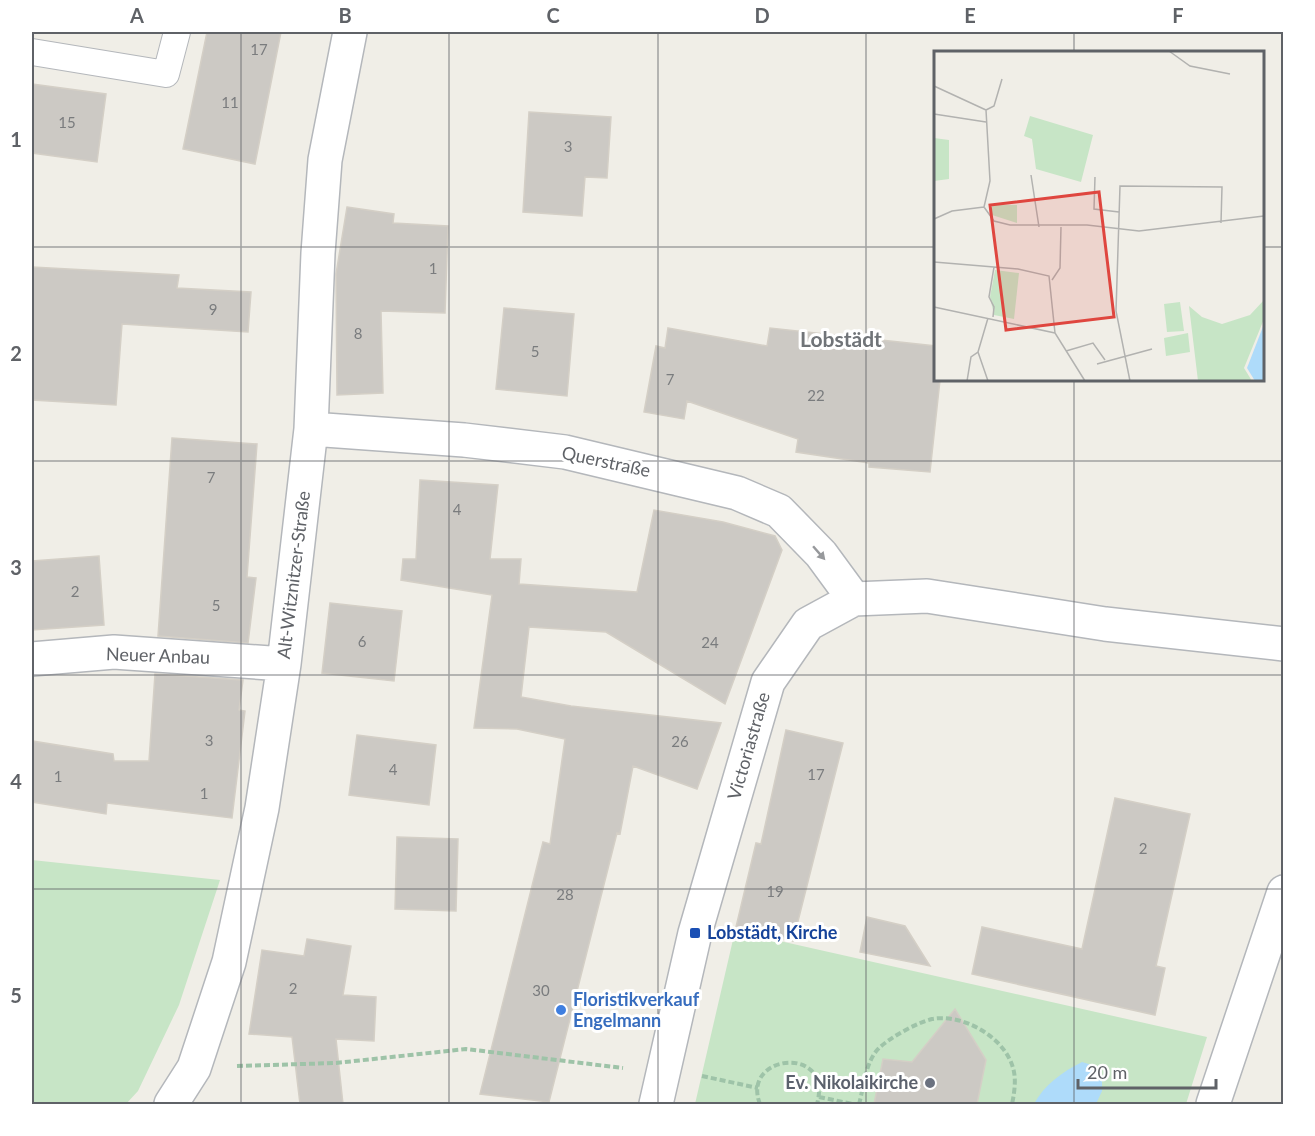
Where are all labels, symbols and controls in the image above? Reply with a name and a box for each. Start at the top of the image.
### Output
text: A [129,3,144,27]
text: B [338,3,352,27]
text: C [546,3,560,27]
text: D [754,3,770,27]
text: E [964,3,976,27]
text: F [1172,3,1184,27]
house number: 17 [250,40,268,58]
inset map [934,51,1264,381]
house number: 11 [221,93,239,111]
house number: 15 [58,113,76,131]
text: 1 [10,127,22,151]
house number: 3 [564,137,572,155]
house number: 1 [429,259,437,277]
house number: 9 [209,300,217,318]
house number: 8 [354,324,362,342]
district label: Lobstädt [800,326,882,351]
text: 2 [10,341,22,365]
house number: 5 [531,342,539,360]
house number: 7 [666,370,675,388]
house number: 22 [807,386,825,404]
street label: Querstraße [560,441,652,481]
house number: 7 [207,468,216,486]
street label: Alt-Witznitzer-Straße [272,490,314,660]
house number: 4 [453,500,462,518]
one-way arrow [812,545,825,560]
text: 3 [10,555,22,579]
house number: 2 [71,582,79,600]
house number: 5 [212,596,220,614]
house number: 6 [358,632,367,650]
house number: 24 [701,633,719,651]
street label: Neuer Anbau [106,642,210,668]
street label: Victoriastraße [722,689,774,802]
house number: 3 [205,731,213,749]
house number: 26 [671,732,689,750]
house number: 4 [389,760,398,778]
house number: 17 [807,765,825,783]
house number: 1 [54,767,62,785]
text: 4 [10,769,22,793]
house number: 1 [200,784,208,802]
house number: 2 [1139,839,1147,857]
house number: 19 [766,882,784,900]
house number: 28 [556,885,574,903]
place label: Lobstädt, Kirche [707,921,838,943]
marker: Lobstädt, Kirche [688,926,702,940]
house number: 2 [289,979,297,997]
house number: 30 [532,981,550,999]
text: 5 [10,983,22,1007]
place label: Floristikverkauf Engelmann [573,988,700,1031]
marker: Floristikverkauf Engelmann [554,1003,568,1017]
scale bar [1078,1052,1216,1090]
text: 20 m [1087,1061,1127,1083]
place label: Ev. Nikolaikirche [785,1071,918,1093]
marker: Ev. Nikolaikirche [923,1076,937,1090]

